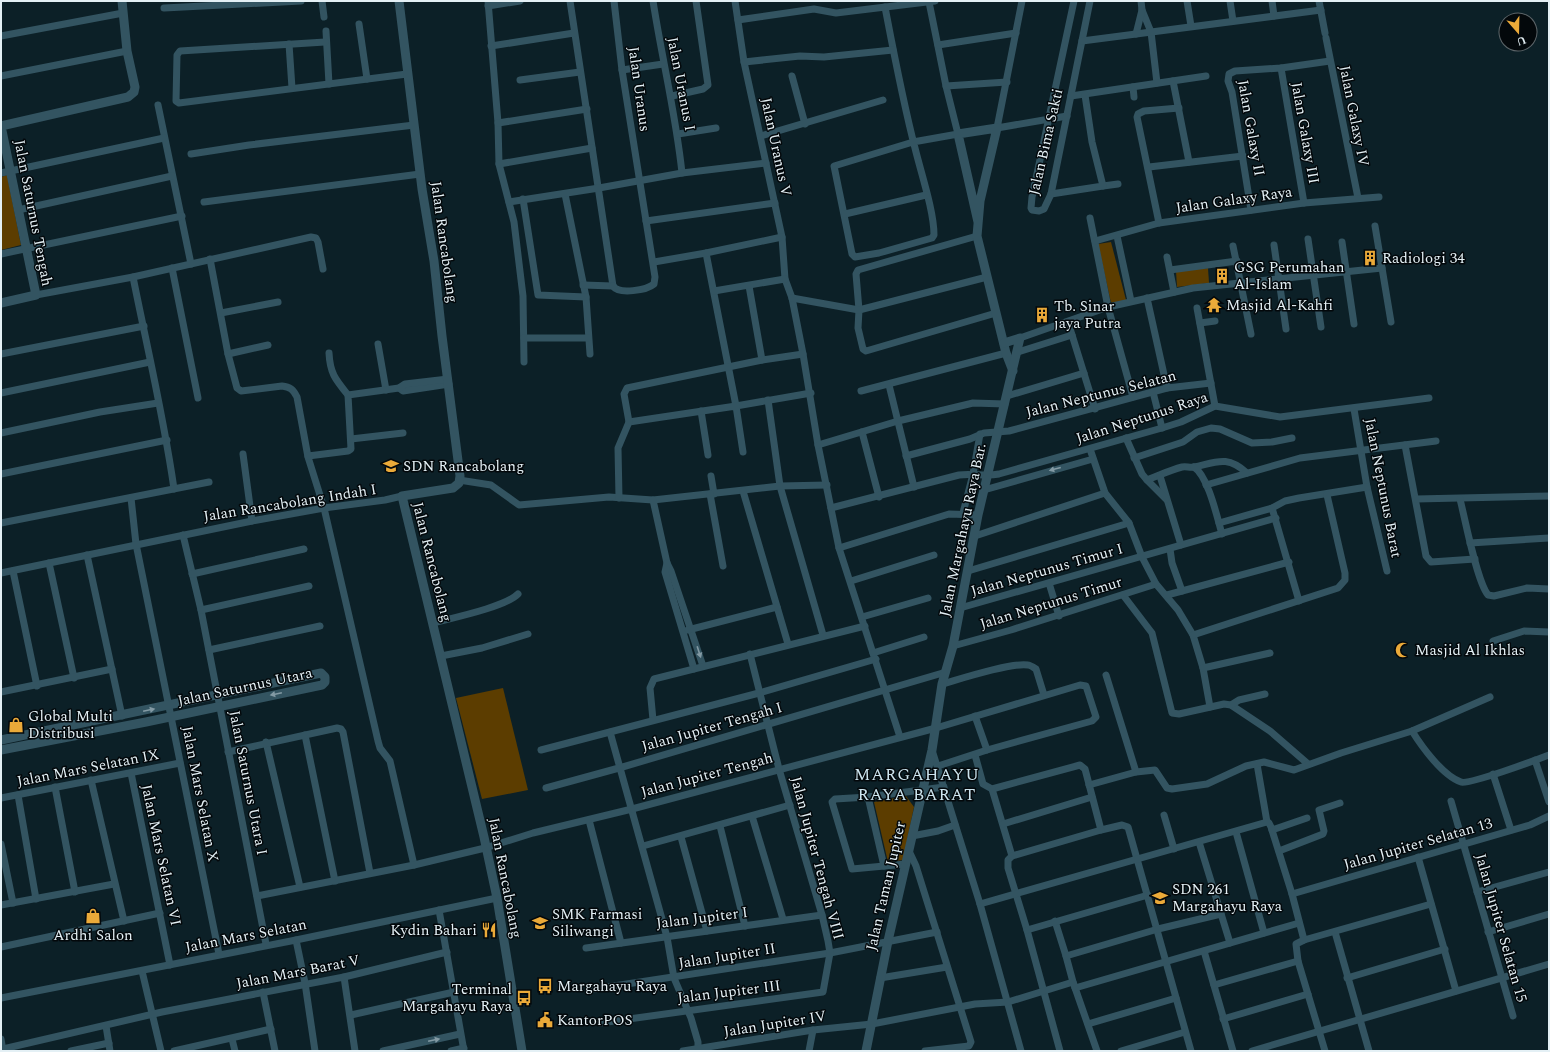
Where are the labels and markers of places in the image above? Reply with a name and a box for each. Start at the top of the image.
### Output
place label: Radiologi 34 [1382,247,1465,270]
building icon: Radiologi 34 [1361,249,1379,267]
place label: GSG Perumahan Al-Islam [1234,256,1345,296]
building icon: GSG Perumahan Al-Islam [1213,267,1231,285]
place label: Masjid Al-Kahfi [1226,294,1333,317]
place label: Tb. Sinar jaya Putra [1054,295,1122,335]
temple icon: Masjid Al-Kahfi [1205,296,1223,314]
building icon: Tb. Sinar jaya Putra [1033,306,1051,324]
place label: SDN Rancabolang [403,455,524,478]
school or university icon: SDN Rancabolang [382,457,400,475]
place label: Masjid Al Ikhlas [1415,639,1525,662]
mosque icon: Masjid Al Ikhlas [1394,641,1412,659]
place label: Global Multi Distribusi [28,705,113,745]
shop icon: Global Multi Distribusi [7,716,25,734]
place label: SDN 261 Margahayu Raya [1172,878,1283,918]
school or university icon: SDN 261 Margahayu Raya [1151,889,1169,907]
place label: SMK Farmasi Siliwangi [552,903,642,943]
shop icon: Ardhi Salon [84,907,102,925]
school or university icon: SMK Farmasi Siliwangi [531,914,549,932]
place label: Kydin Bahari [390,919,477,942]
restaurant icon: Kydin Bahari [480,921,498,939]
place label: Ardhi Salon [53,924,133,947]
place label: Margahayu Raya [557,975,668,998]
bus stop icon: Margahayu Raya [536,977,554,995]
place label: Terminal Margahayu Raya [402,978,513,1018]
bus stop icon: Terminal Margahayu Raya [515,989,533,1007]
place label: KantorPOS [557,1009,633,1032]
public building icon: KantorPOS [536,1011,554,1029]

